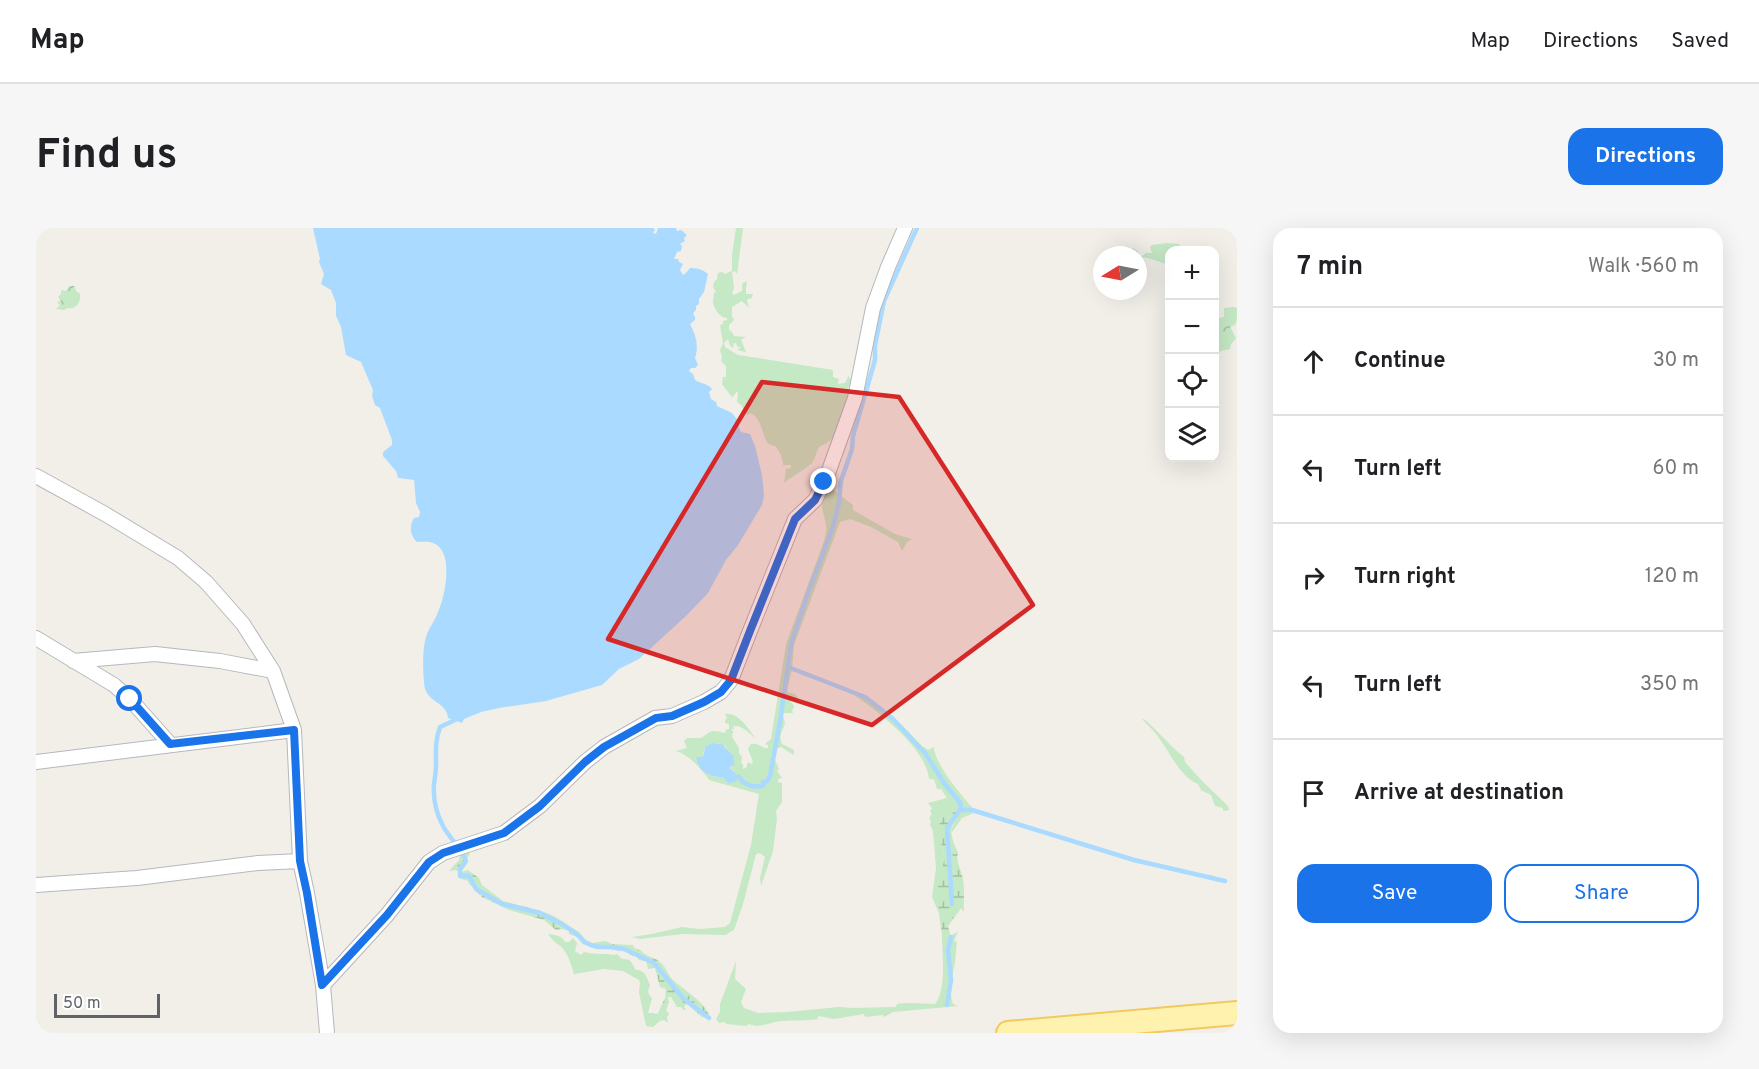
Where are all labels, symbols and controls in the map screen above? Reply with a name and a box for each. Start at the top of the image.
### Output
text: Map [30,23,85,59]
text: Map [1470,28,1510,55]
text: Directions [1543,28,1638,55]
text: Saved [1671,28,1729,55]
button: Directions [1568,128,1723,185]
text: Find us [36,130,177,183]
north arrow [1093,246,1147,300]
map controls [1165,246,1219,462]
button: + [1165,246,1219,300]
text: 7 min [1297,251,1363,284]
text: Walk · 560 m [1588,254,1699,280]
button: − [1165,300,1219,354]
icon: ahead [1297,345,1330,378]
text: Continue [1354,348,1445,375]
text: 30 m [1653,348,1699,374]
button: locate [1165,354,1219,408]
button: layers [1165,408,1219,462]
icon: left [1297,453,1330,486]
text: Turn left [1354,456,1442,483]
text: 60 m [1653,456,1699,482]
route end [810,468,836,494]
icon: right [1297,561,1330,594]
text: Turn right [1354,564,1456,591]
text: 120 m [1645,564,1699,590]
icon: left [1297,669,1330,702]
text: Turn left [1354,672,1442,699]
text: 350 m [1640,672,1699,698]
route start [116,685,142,711]
icon: arrive [1297,777,1330,810]
text: Arrive at destination [1354,780,1564,807]
button: Save [1297,864,1492,923]
button: Share [1504,864,1699,923]
scale bar [54,991,160,1018]
text: 50 m [63,994,101,1014]

